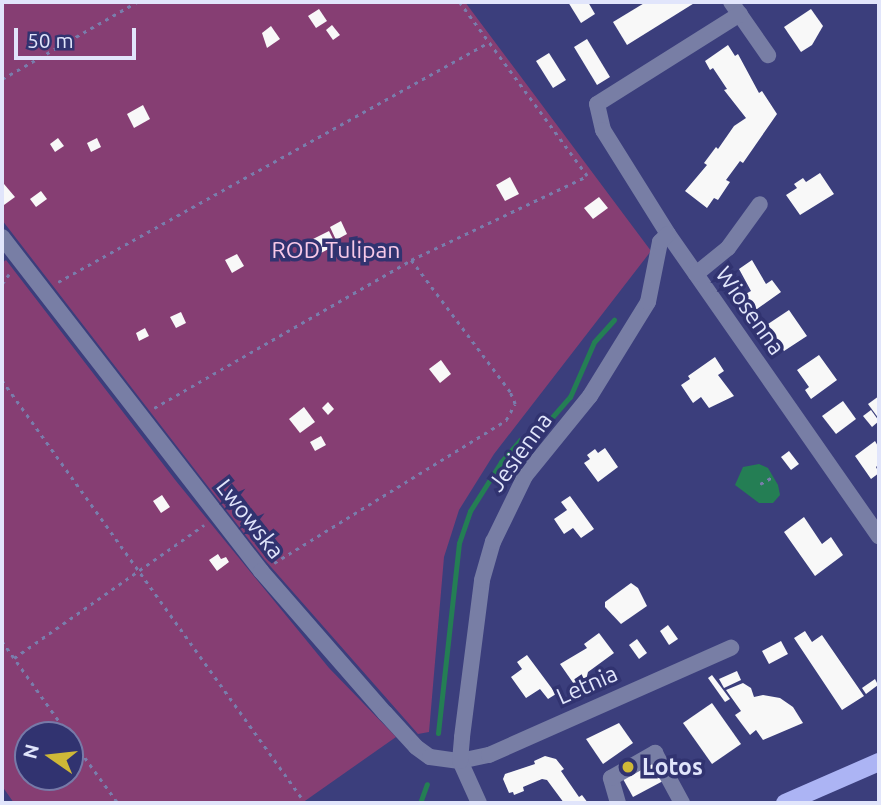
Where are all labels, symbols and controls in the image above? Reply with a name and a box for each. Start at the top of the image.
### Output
scale bar [18,14,140,58]
text: 50 m [27,28,74,52]
park label: ROD Tulipan [272,236,400,264]
street label: Wiosenna [710,261,790,361]
street label: Jesienna [482,407,558,497]
street label: Lwowska [210,474,290,564]
street label: Letnia [552,659,622,711]
north arrow [14,721,84,791]
text: N [18,742,43,761]
place label: Lotos [642,753,703,781]
marker: Lotos [620,759,636,775]

